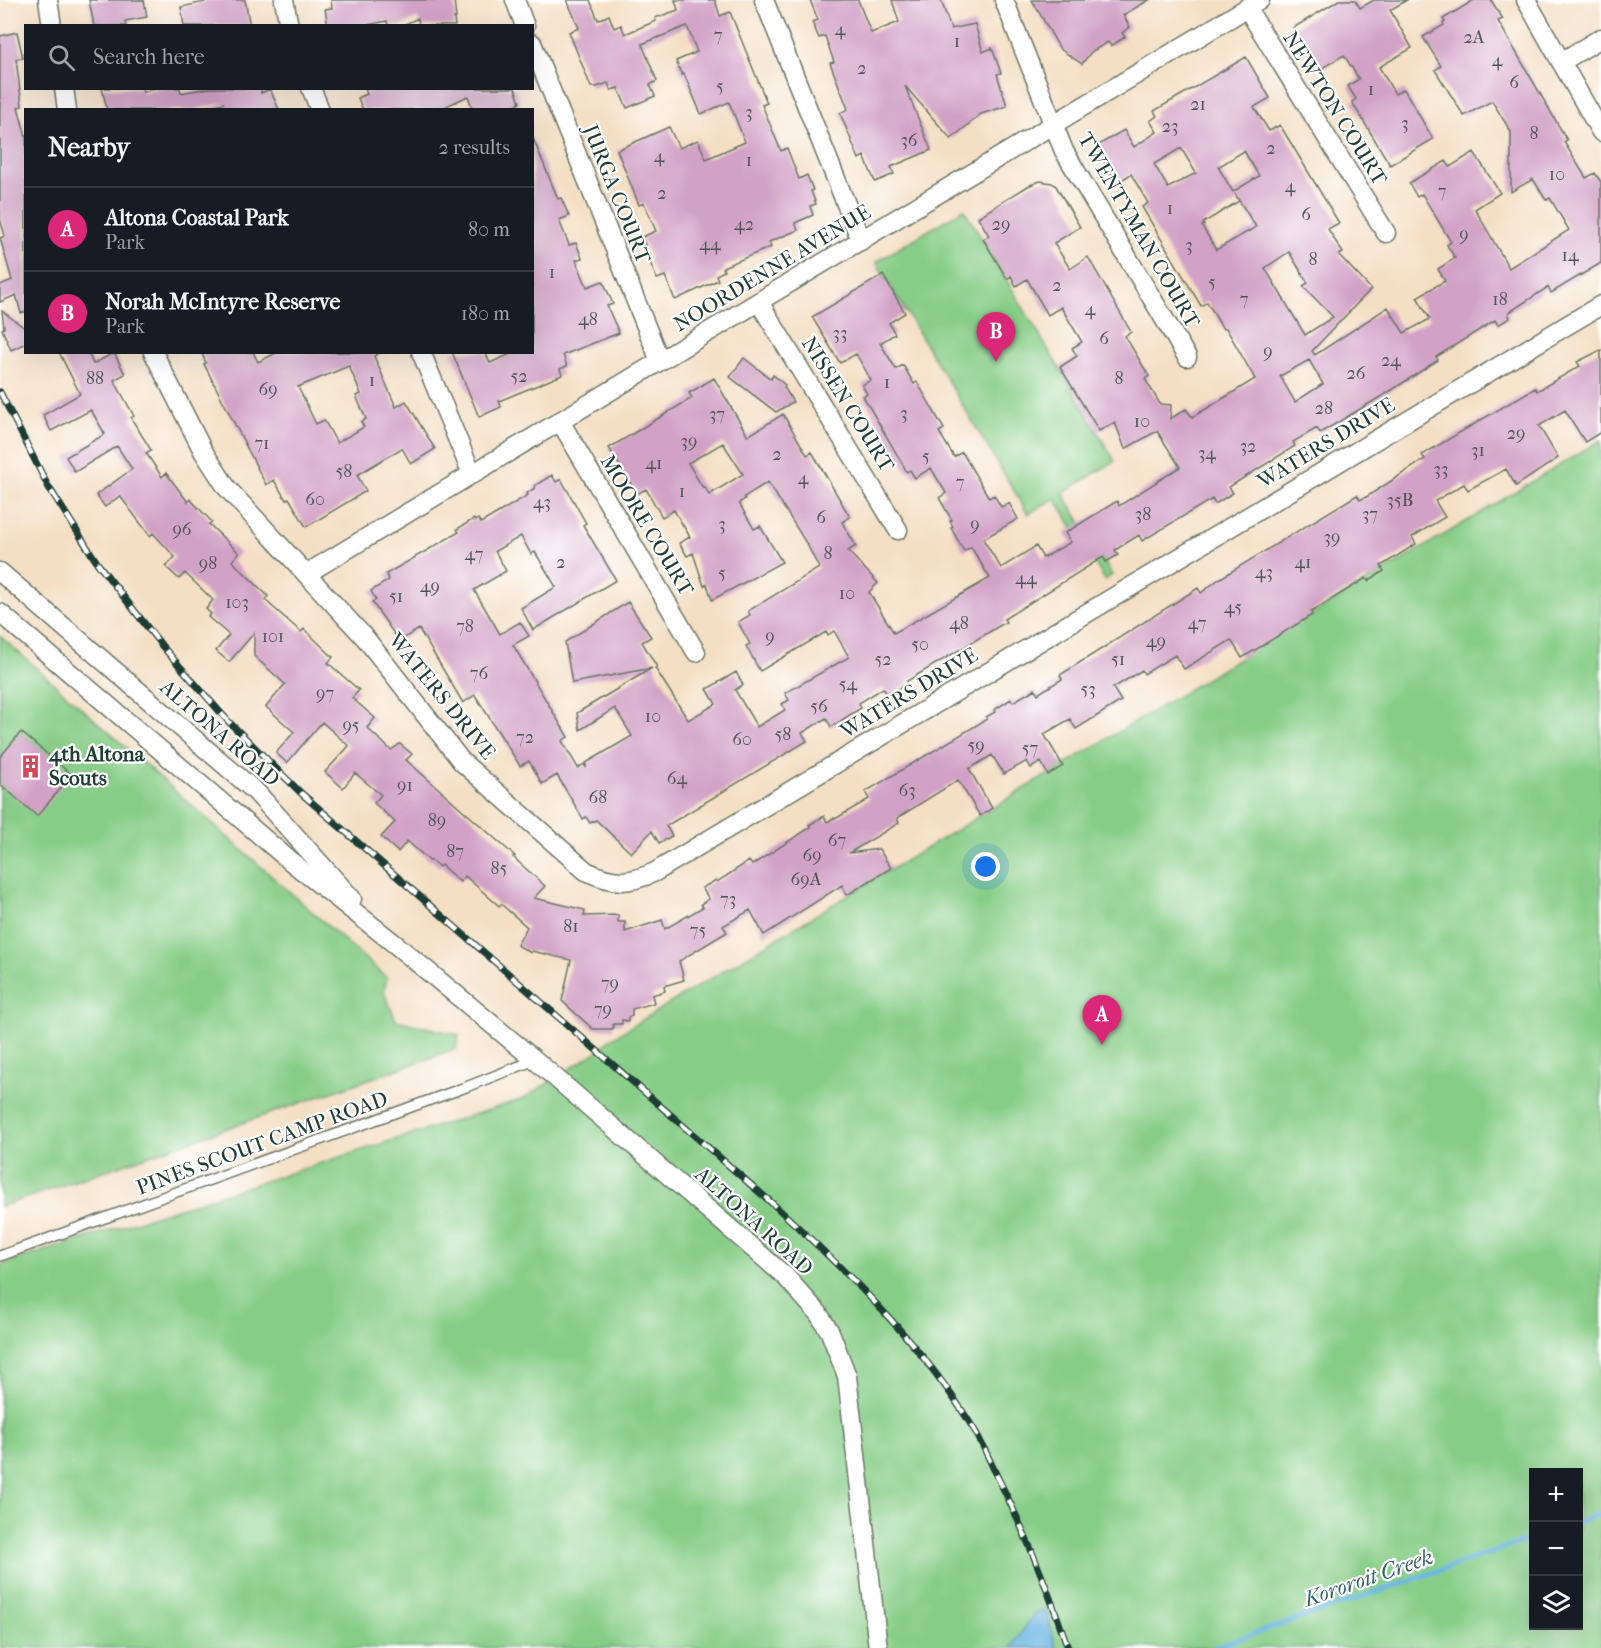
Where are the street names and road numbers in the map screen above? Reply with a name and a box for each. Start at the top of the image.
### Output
street label: NEWTON COURT [1278,27,1392,190]
street label: JURGA COURT [578,119,656,268]
street label: TWENTYMAN COURT [1073,128,1205,333]
street label: NOORDENNE AVENUE [669,200,875,336]
street label: NISSEN COURT [797,332,900,477]
street label: WATERS DRIVE [1252,393,1399,494]
street label: MOORE COURT [595,450,699,601]
street label: WATERS DRIVE [383,627,500,764]
street label: WATERS DRIVE [835,643,982,744]
street label: ALTONA ROAD [155,674,285,791]
street label: PINES SCOUT CAMP ROAD [133,1086,391,1200]
street label: ALTONA ROAD [689,1161,818,1280]

